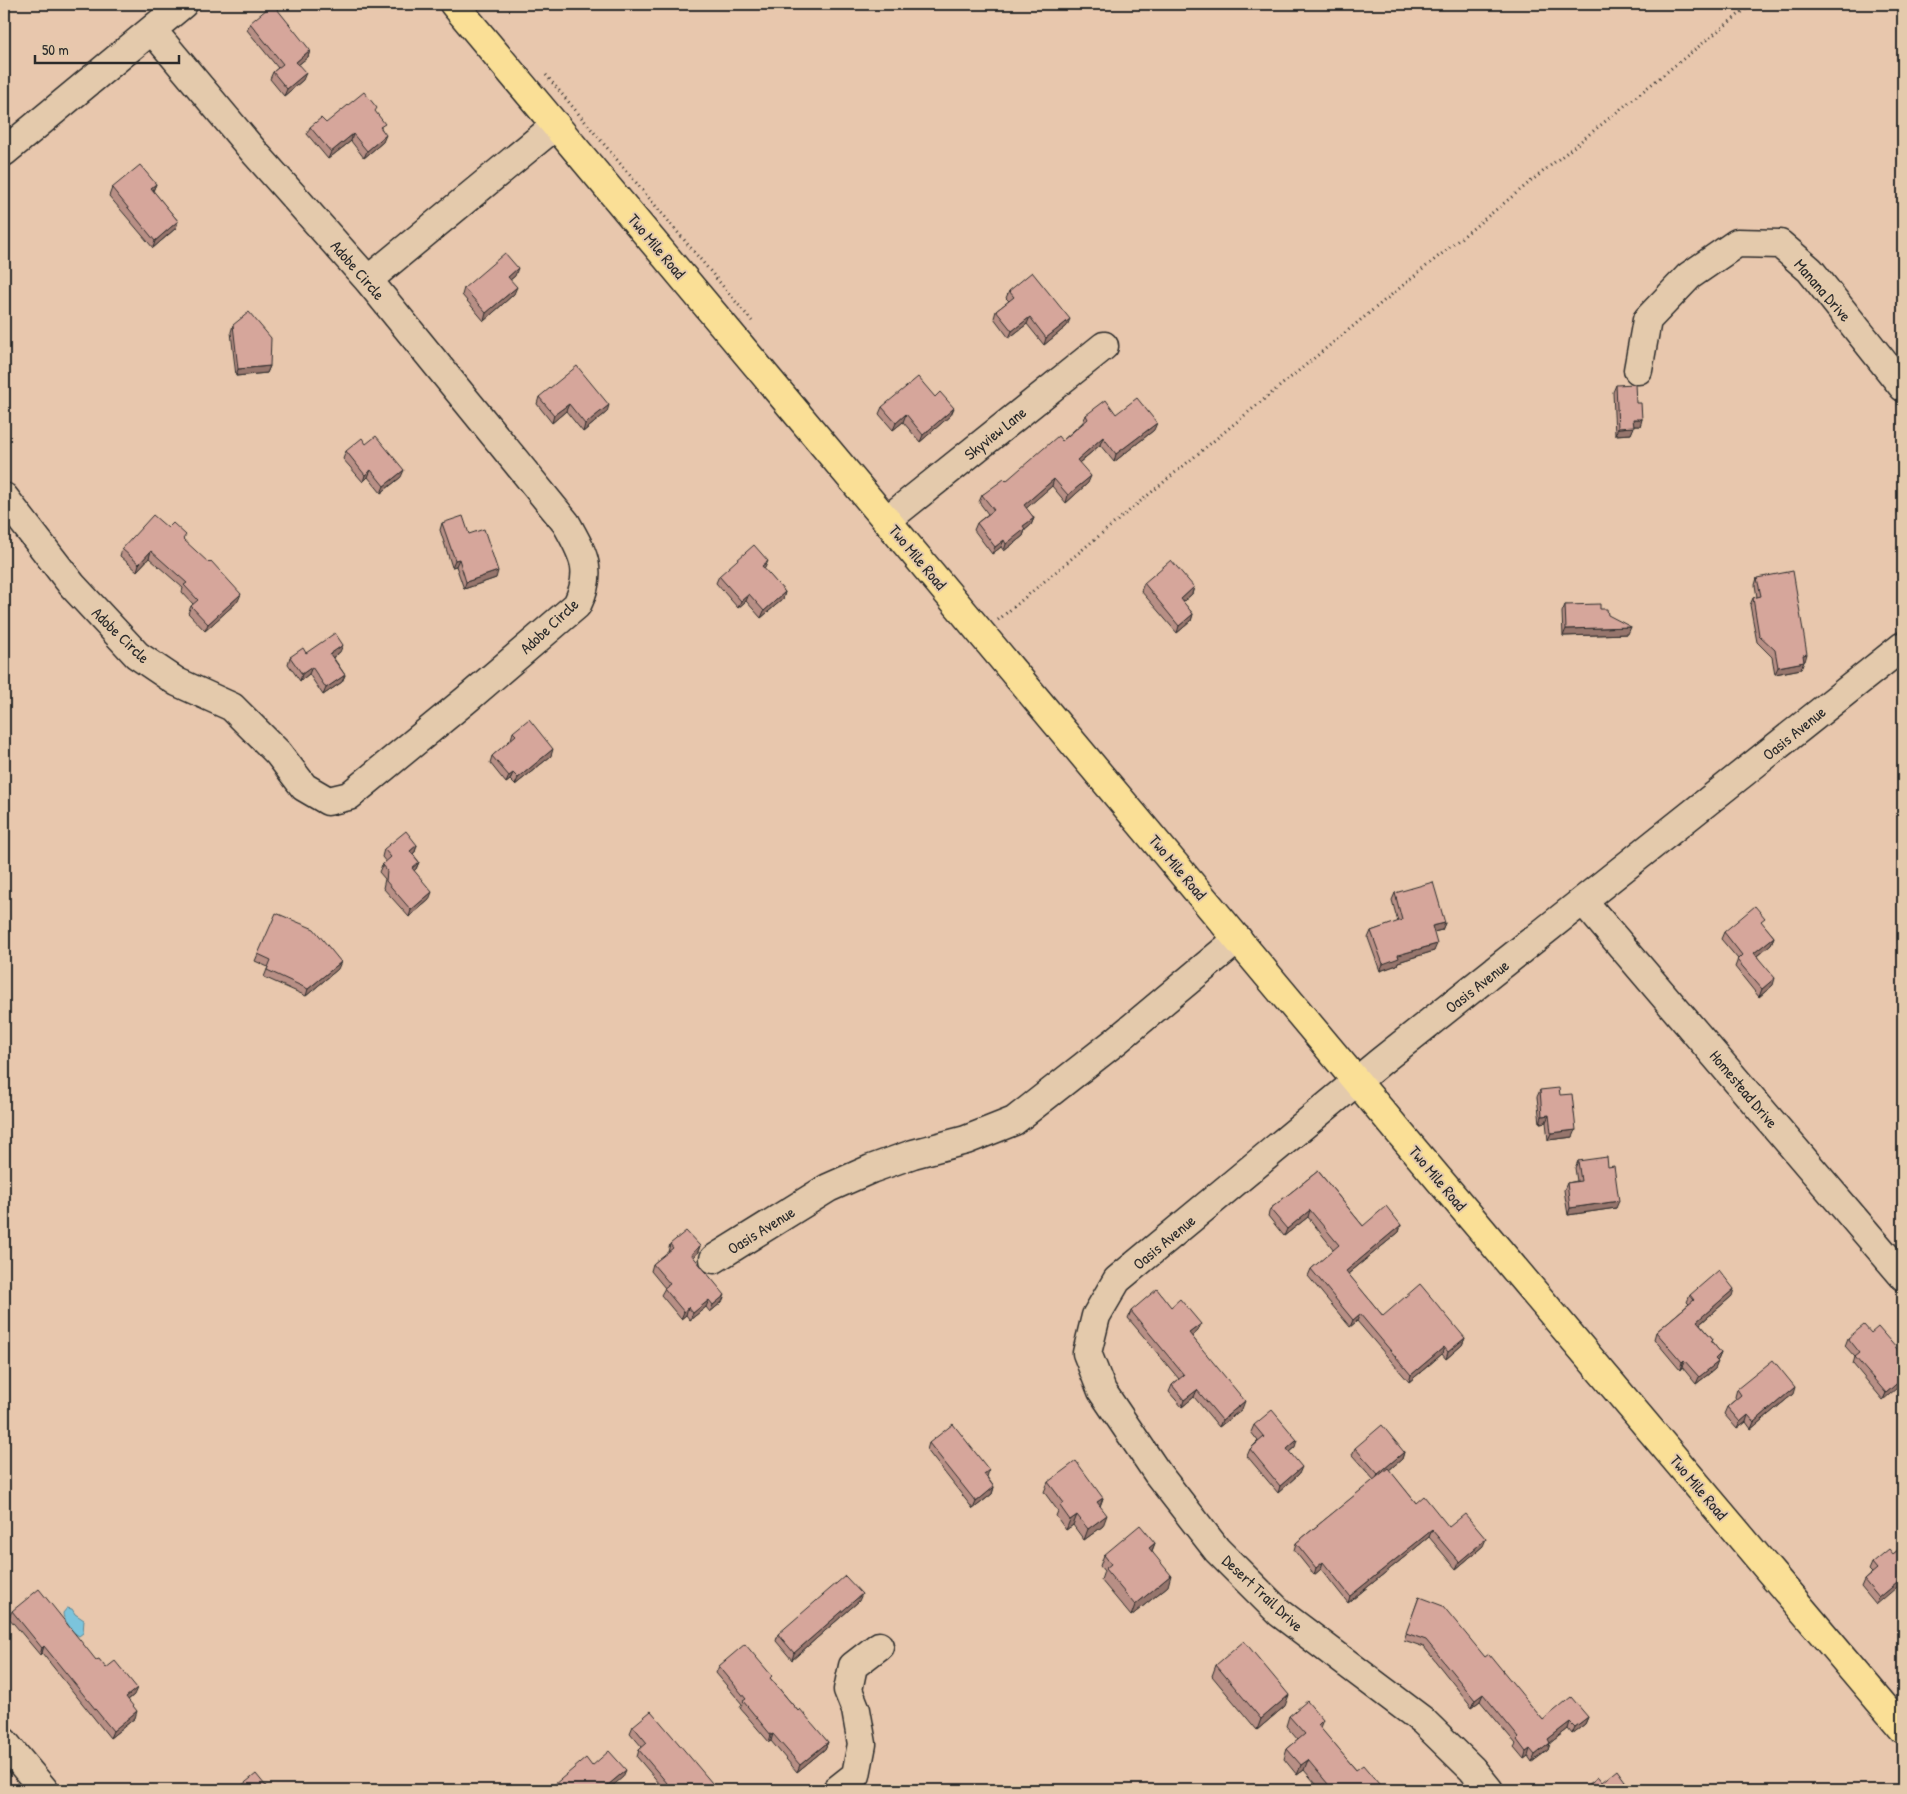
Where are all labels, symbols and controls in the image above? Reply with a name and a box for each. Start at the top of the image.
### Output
scale bar [35,32,179,64]
text: 50 m [42,39,69,60]
street label: Two Mile Road [623,209,691,283]
street label: Adobe Circle [326,235,390,305]
street label: Manana Drive [1790,254,1857,327]
street label: Skyview Lane [959,401,1031,465]
street label: Two Mile Road [884,520,952,594]
street label: Adobe Circle [515,593,583,659]
street label: Adobe Circle [87,602,155,669]
street label: Oasis Avenue [1758,700,1831,765]
street label: Two Mile Road [1144,830,1212,904]
street label: Oasis Avenue [1441,954,1514,1018]
street label: Homestead Drive [1705,1045,1784,1133]
street label: Two Mile Road [1404,1141,1472,1215]
street label: Oasis Avenue [723,1200,799,1259]
street label: Oasis Avenue [1128,1209,1200,1275]
street label: Two Mile Road [1665,1450,1733,1524]
street label: Desert Trail Drive [1218,1550,1309,1637]

